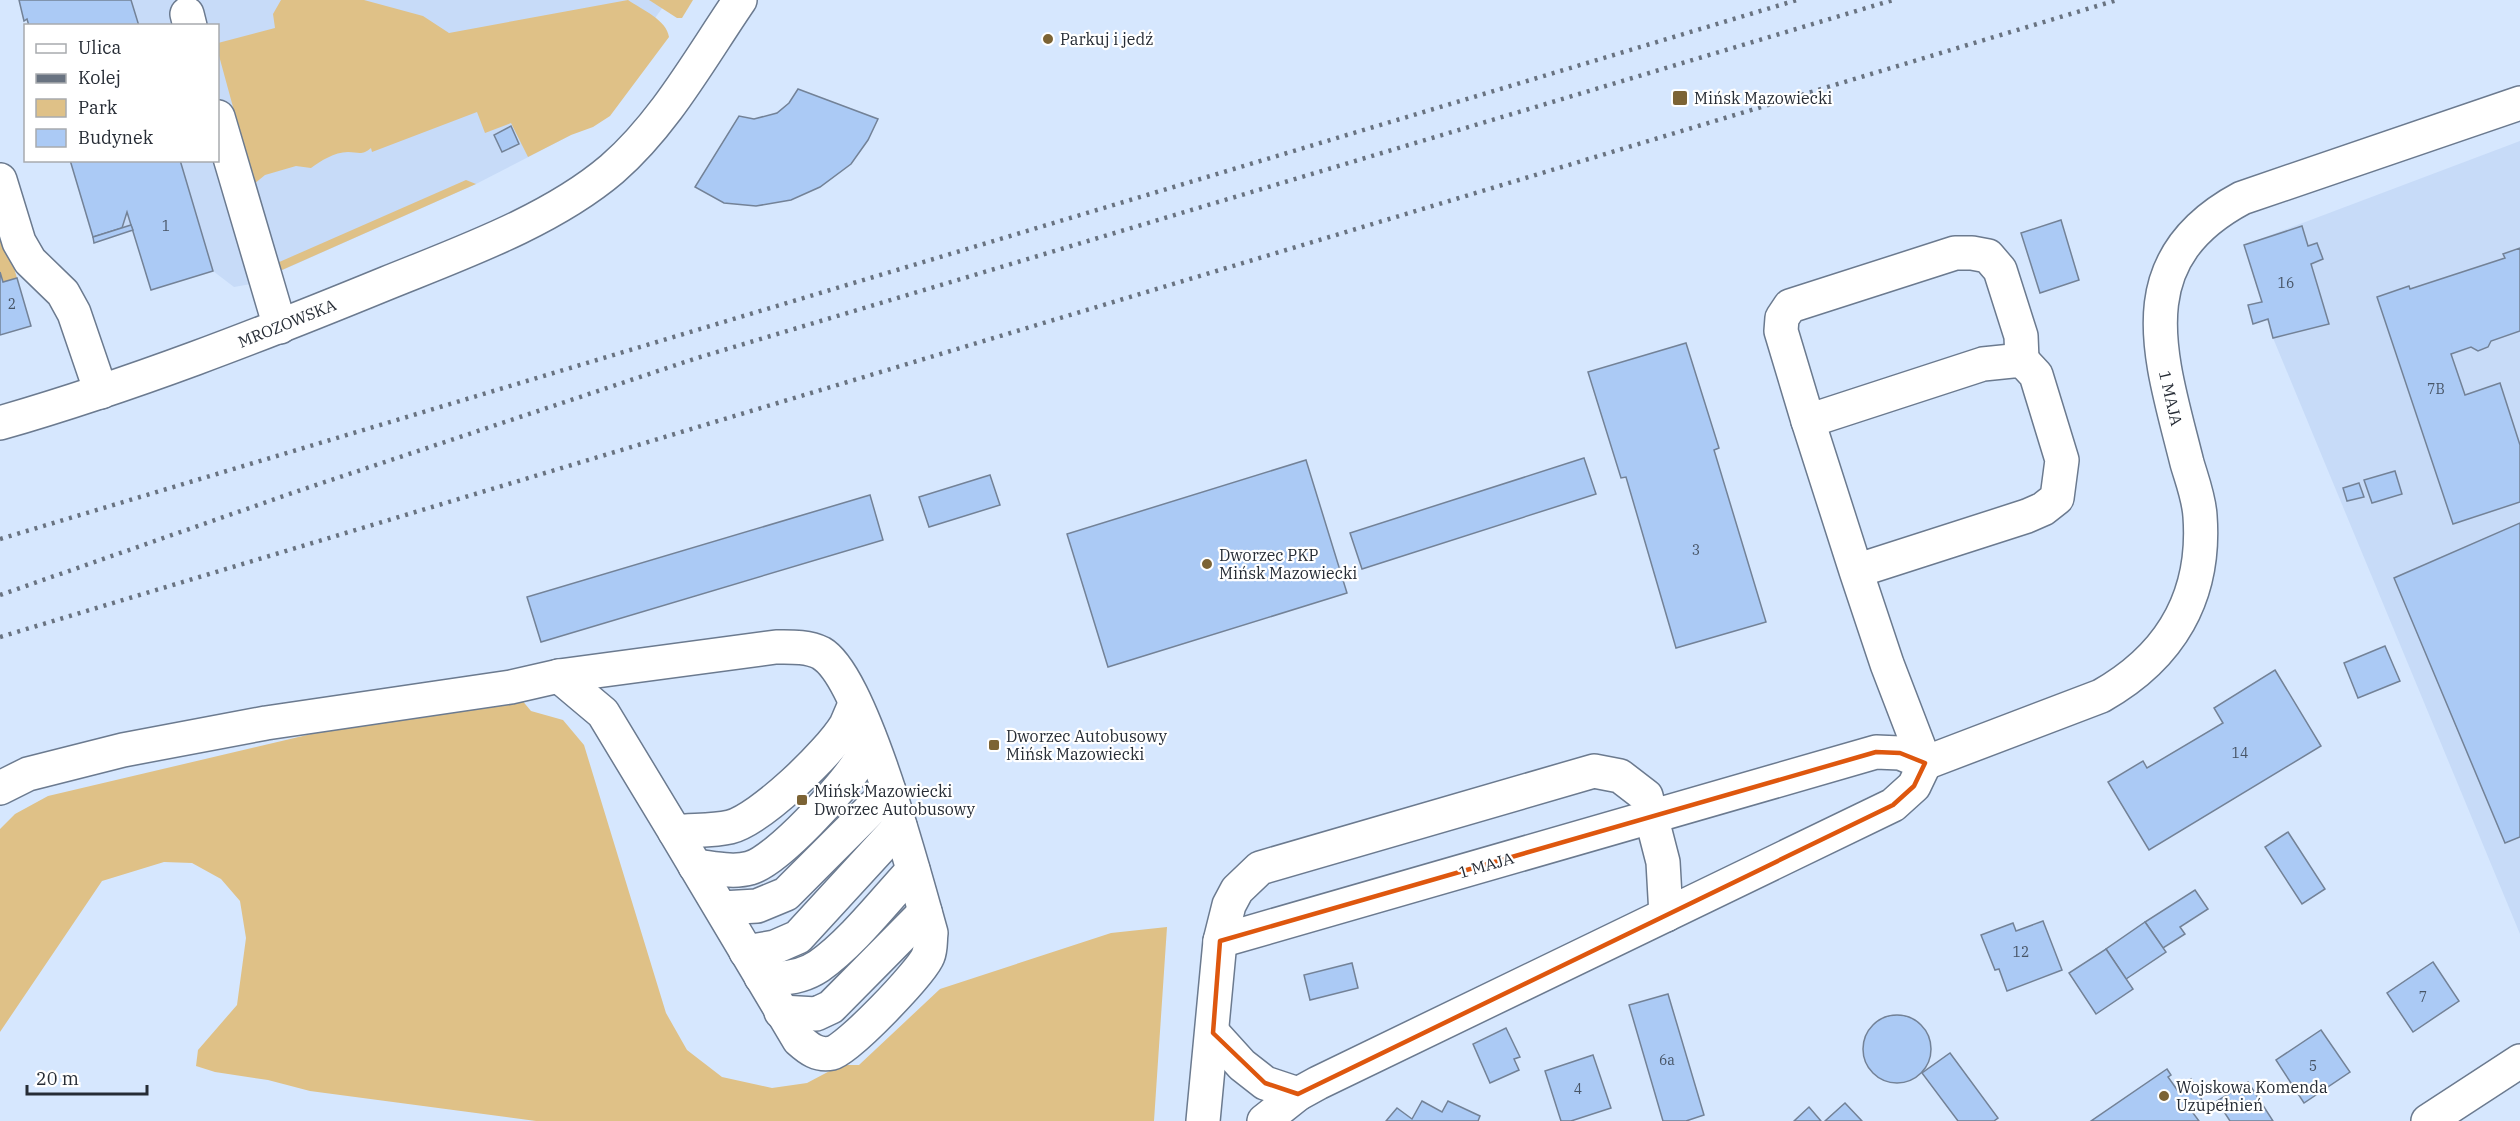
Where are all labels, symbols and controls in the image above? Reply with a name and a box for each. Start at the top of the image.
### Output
legend [24,24,219,162]
place label: Parkuj i jedź [1060,29,1153,49]
marker: Parkuj i jedź [1041,32,1055,46]
text: Ulica [78,36,122,59]
text: Kolej [78,66,121,89]
place label: Mińsk Mazowiecki [1694,88,1832,108]
marker: Mińsk Mazowiecki [1671,89,1689,107]
text: Park [78,96,118,119]
text: Budynek [78,126,154,149]
house number: 1 [162,217,170,235]
house number: 16 [2278,274,2294,292]
street label: MROZOWSKA [235,294,339,352]
house number: 2 [8,295,16,313]
street label: 1 MAJA [2155,368,2187,428]
house number: 7B [2427,380,2445,398]
house number: 3 [1692,541,1700,559]
place label: Dworzec PKP Mińsk Mazowiecki [1219,545,1357,583]
marker: Dworzec PKP Mińsk Mazowiecki [1200,557,1214,571]
place label: Dworzec Autobusowy Mińsk Mazowiecki [1006,726,1167,764]
marker: Dworzec Autobusowy Mińsk Mazowiecki [987,738,1001,752]
house number: 14 [2232,744,2248,762]
place label: Mińsk Mazowiecki Dworzec Autobusowy [814,781,975,819]
marker: Mińsk Mazowiecki Dworzec Autobusowy [795,793,809,807]
street label: 1 MAJA [1456,848,1516,882]
house number: 12 [2013,943,2029,961]
house number: 7 [2419,988,2427,1006]
house number: 6a [1659,1051,1675,1069]
house number: 5 [2309,1057,2317,1075]
scale bar [27,1058,147,1096]
text: 20 m [36,1067,79,1090]
place label: Wojskowa Komenda Uzupełnień [2176,1077,2328,1115]
house number: 4 [1574,1080,1582,1098]
marker: Wojskowa Komenda Uzupełnień [2157,1089,2171,1103]

